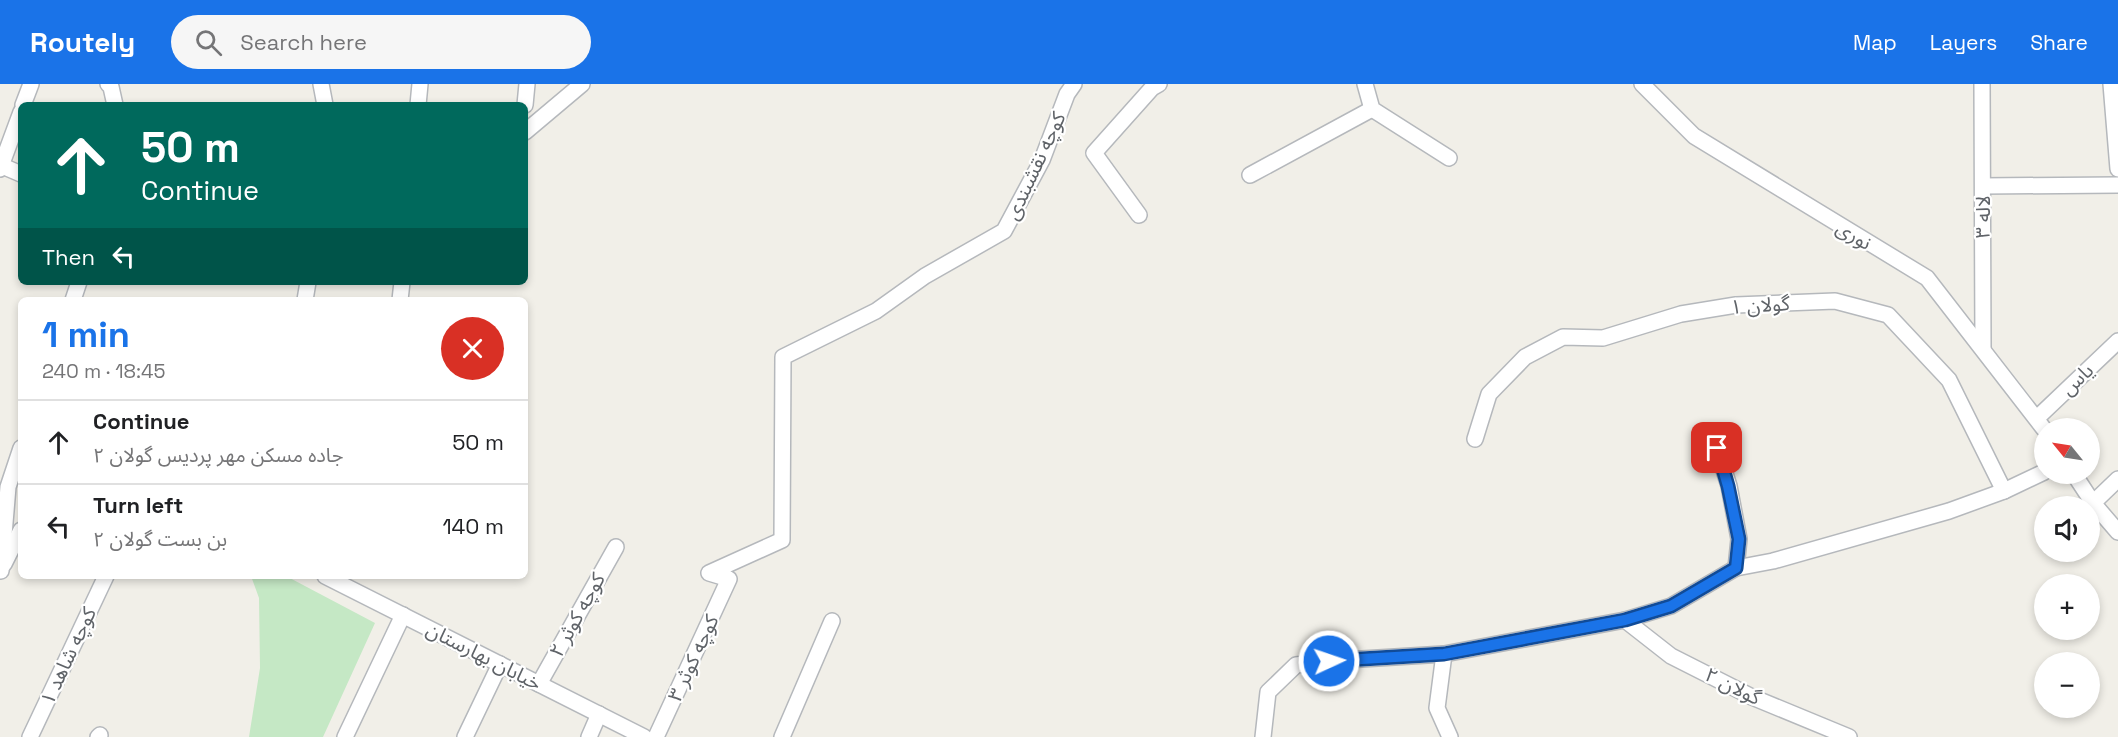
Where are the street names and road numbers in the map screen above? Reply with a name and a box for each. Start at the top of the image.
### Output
street label: کوچه نقشبندی [999,107,1072,224]
street label: لاله ۳ [1970,195,1996,239]
street label: نوری [1831,214,1877,256]
street label: گولان ۱ [1729,290,1791,320]
street label: یاس [2055,357,2099,401]
street label: کوچه کوثر ۲ [543,568,611,662]
street label: کوچه شاهد ۱ [34,602,102,709]
street label: کوچه کوثر ۳ [662,610,725,705]
street label: خیابان بهارستان [422,616,546,696]
street label: گولان ۲ [1701,661,1766,711]

